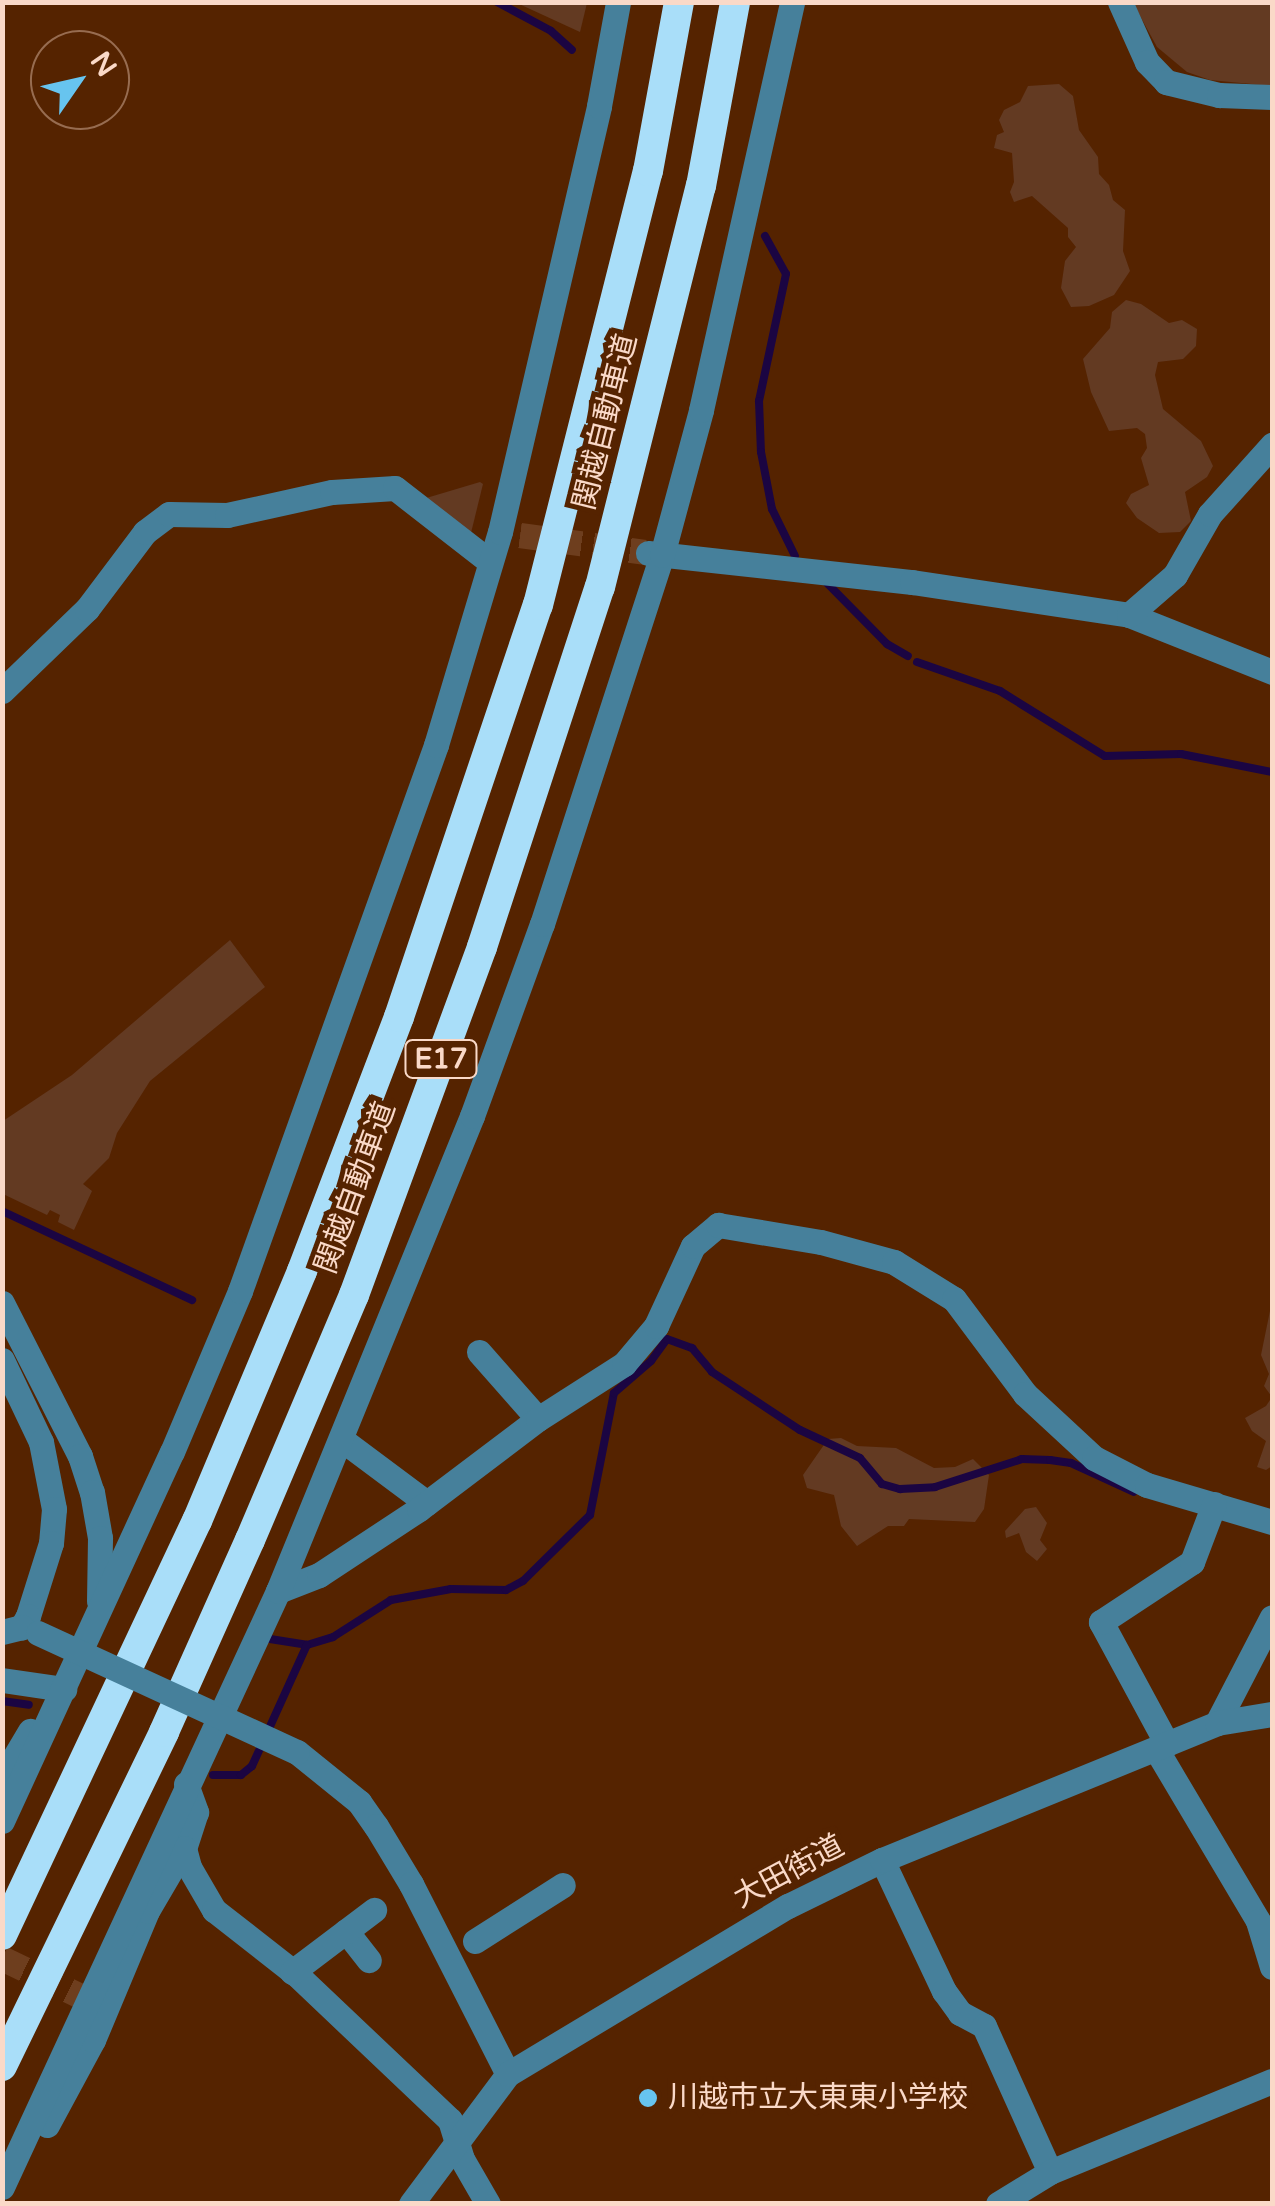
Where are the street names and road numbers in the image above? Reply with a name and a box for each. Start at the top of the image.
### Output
street label: 関越自動車道 [567,330,645,514]
road number: E17 [404,1036,478,1082]
street label: 関越自動車道 [308,1097,404,1279]
street label: 大田街道 [728,1828,850,1916]

